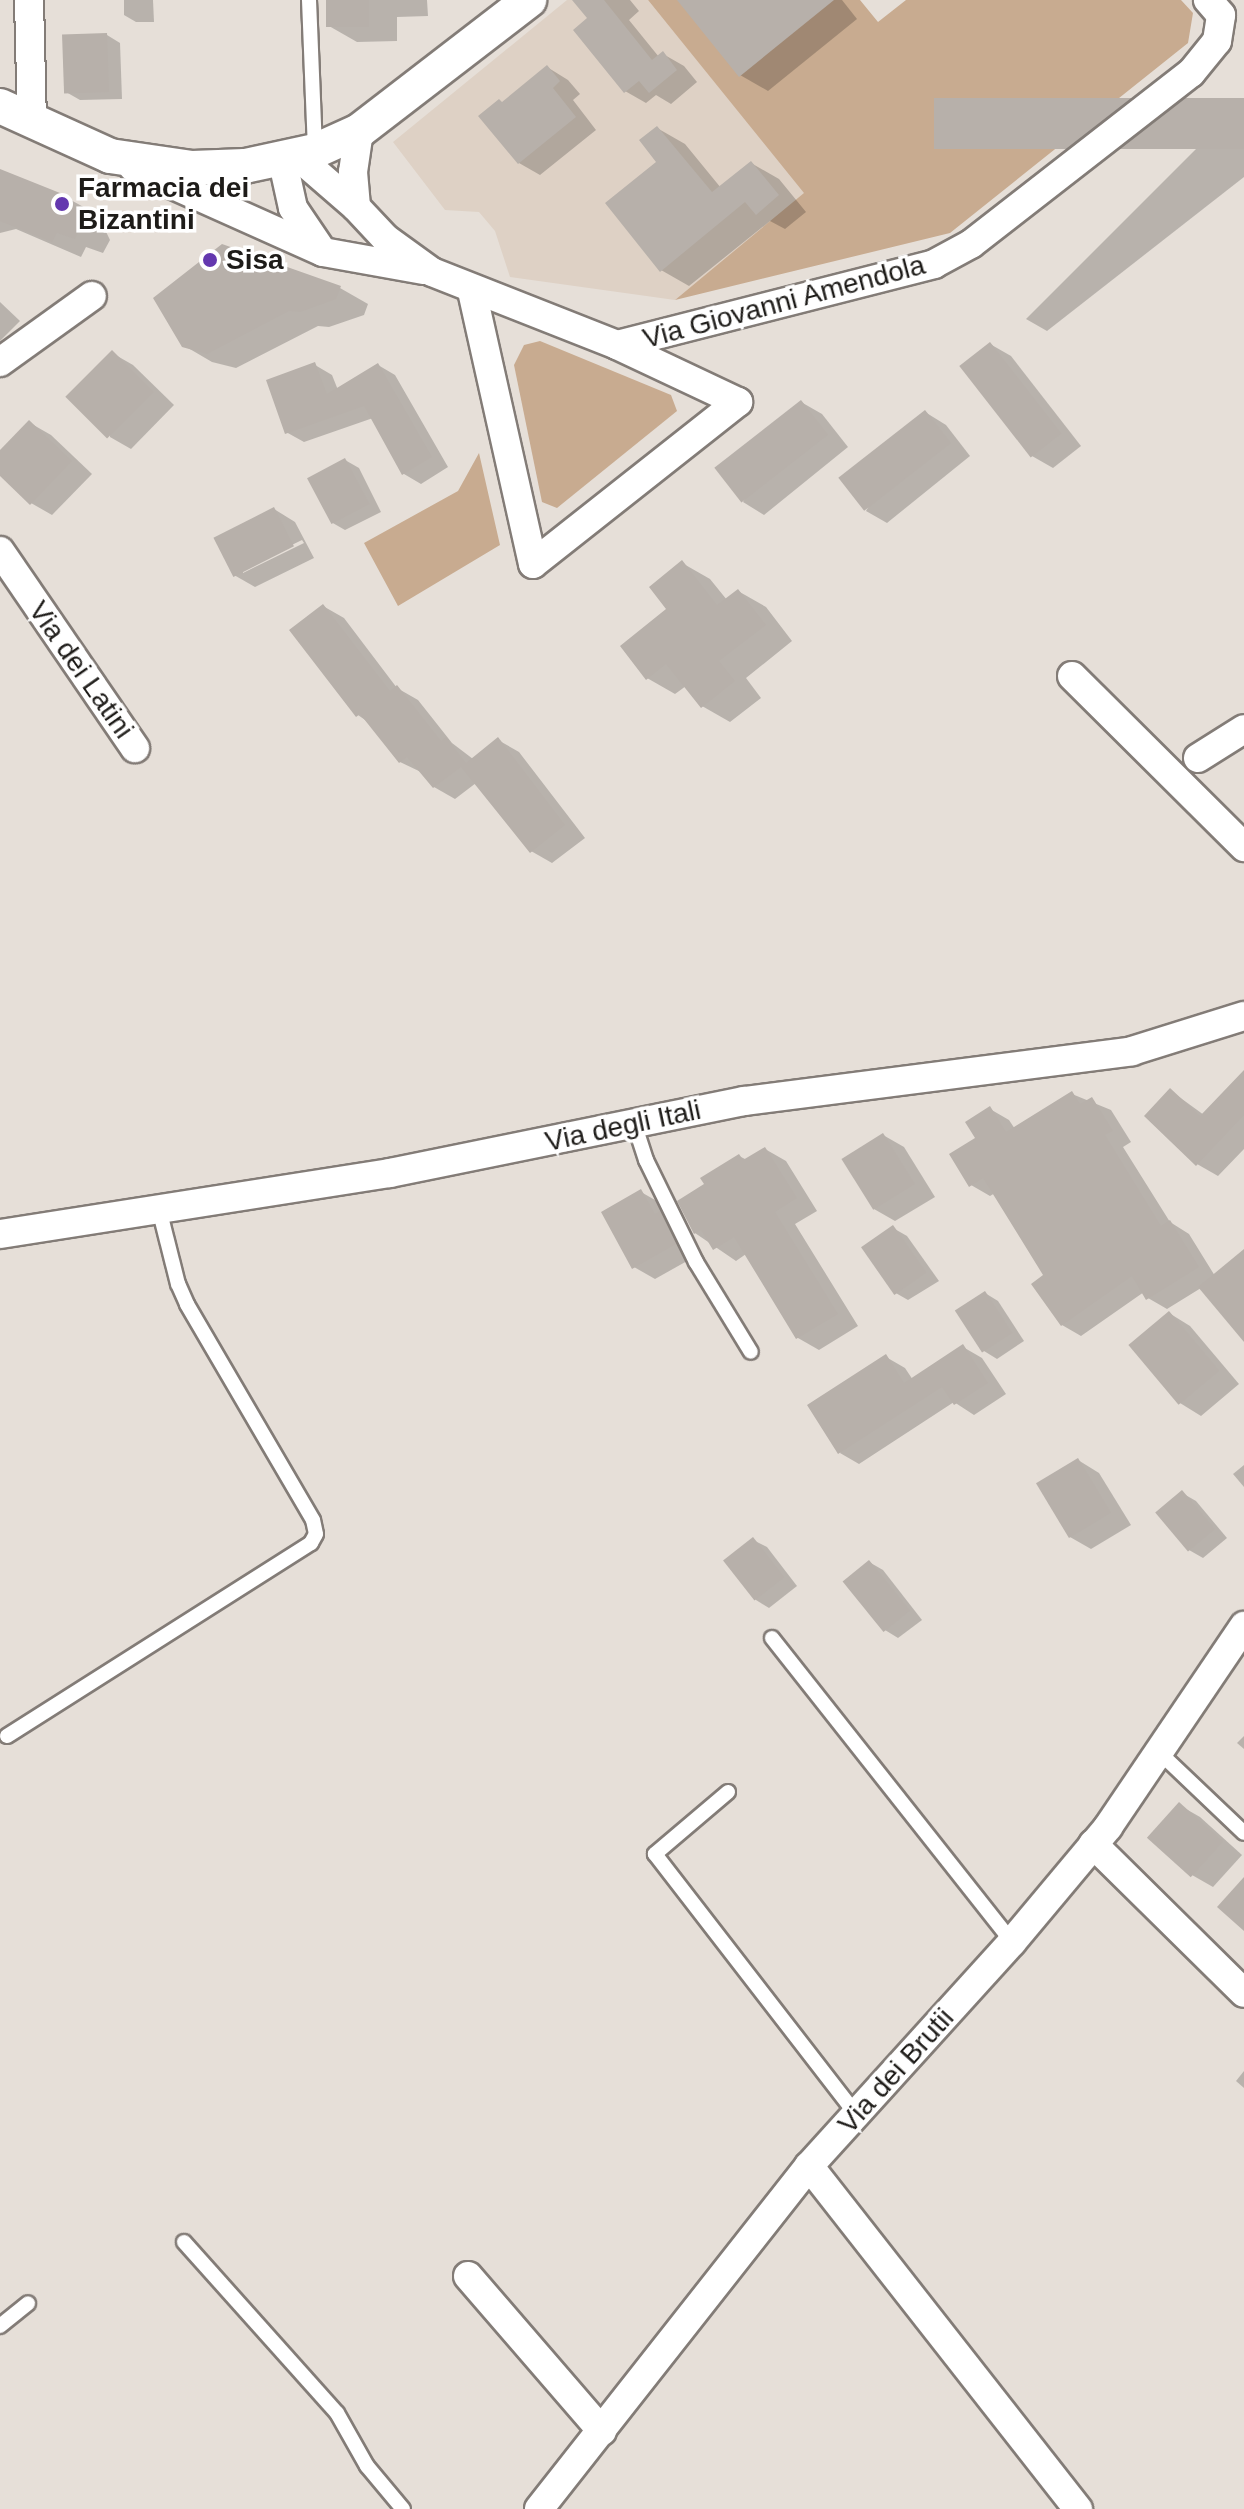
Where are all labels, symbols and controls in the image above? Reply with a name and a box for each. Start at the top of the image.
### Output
place label: Farmacia dei Bizantini [78,171,249,237]
marker: Farmacia dei Bizantini [53,195,71,213]
place label: Sisa [226,243,284,277]
street label: Via Giovanni Amendola [639,248,929,356]
marker: Sisa [201,251,219,269]
street label: Via dei Latini [21,595,141,745]
street label: Via degli Itali [542,1093,704,1159]
street label: Via dei Brutii [831,2002,961,2140]

